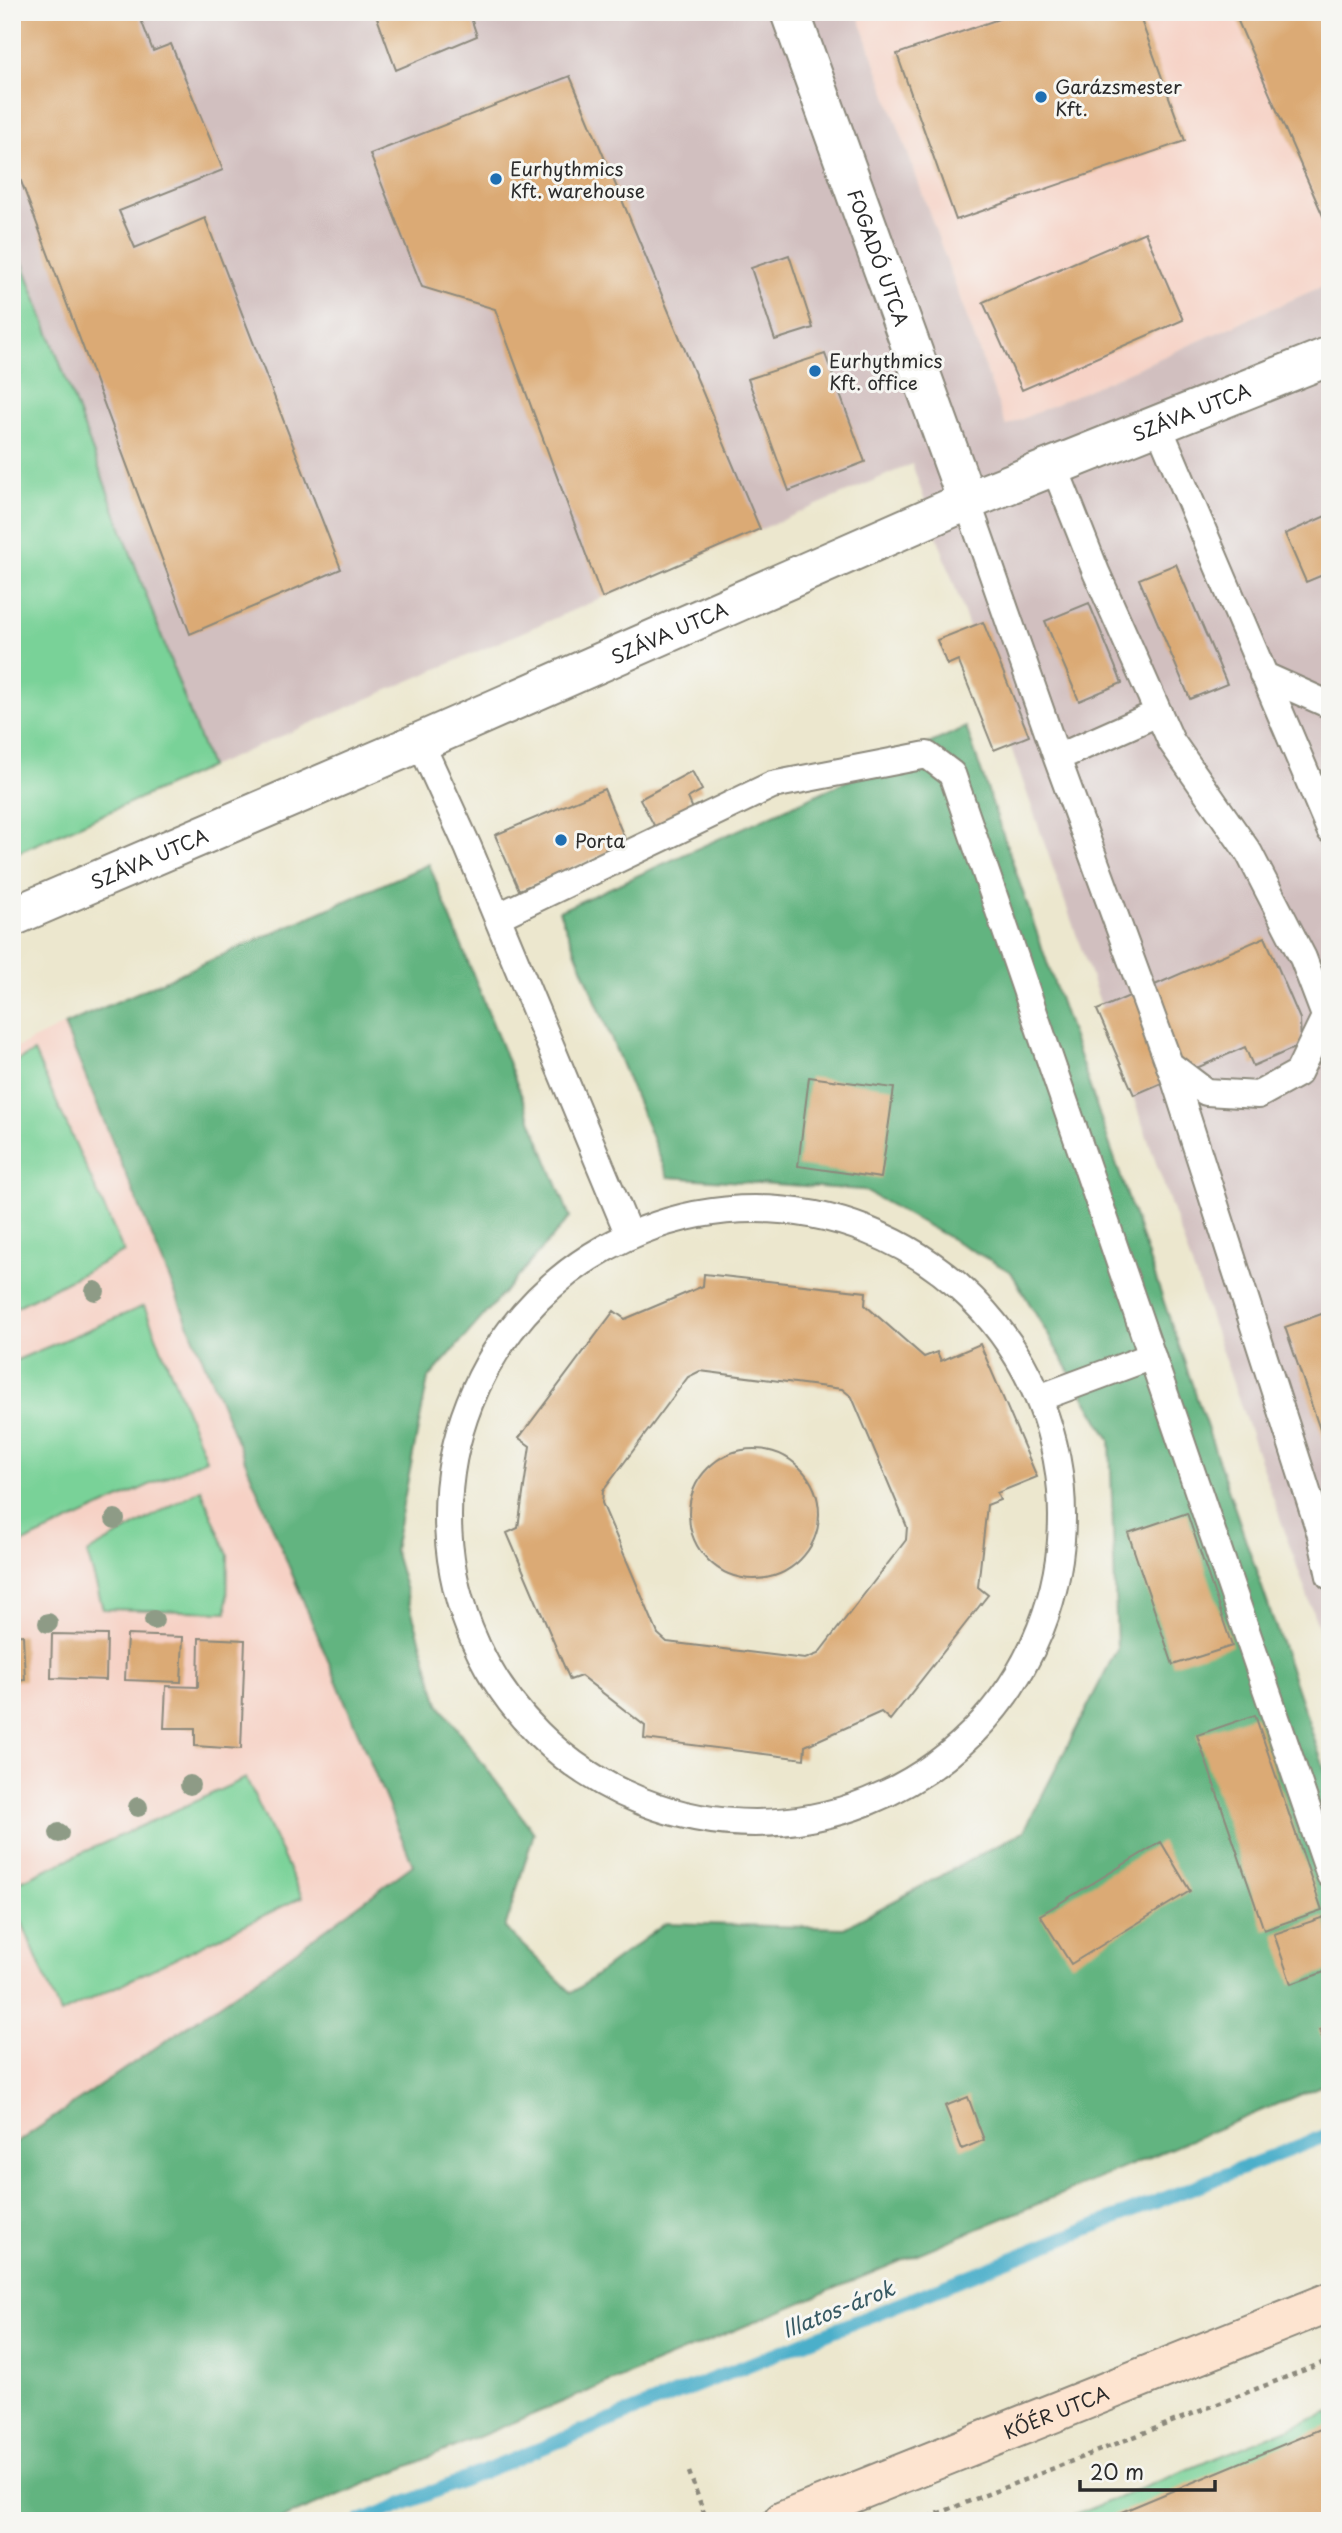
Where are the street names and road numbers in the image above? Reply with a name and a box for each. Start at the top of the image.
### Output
street label: FOGADÓ UTCA [841,185,916,330]
street label: SZÁVA UTCA [1128,375,1254,448]
street label: SZÁVA UTCA [606,594,732,670]
street label: SZÁVA UTCA [86,821,212,896]
street label: KŐÉR UTCA [999,2378,1113,2445]

